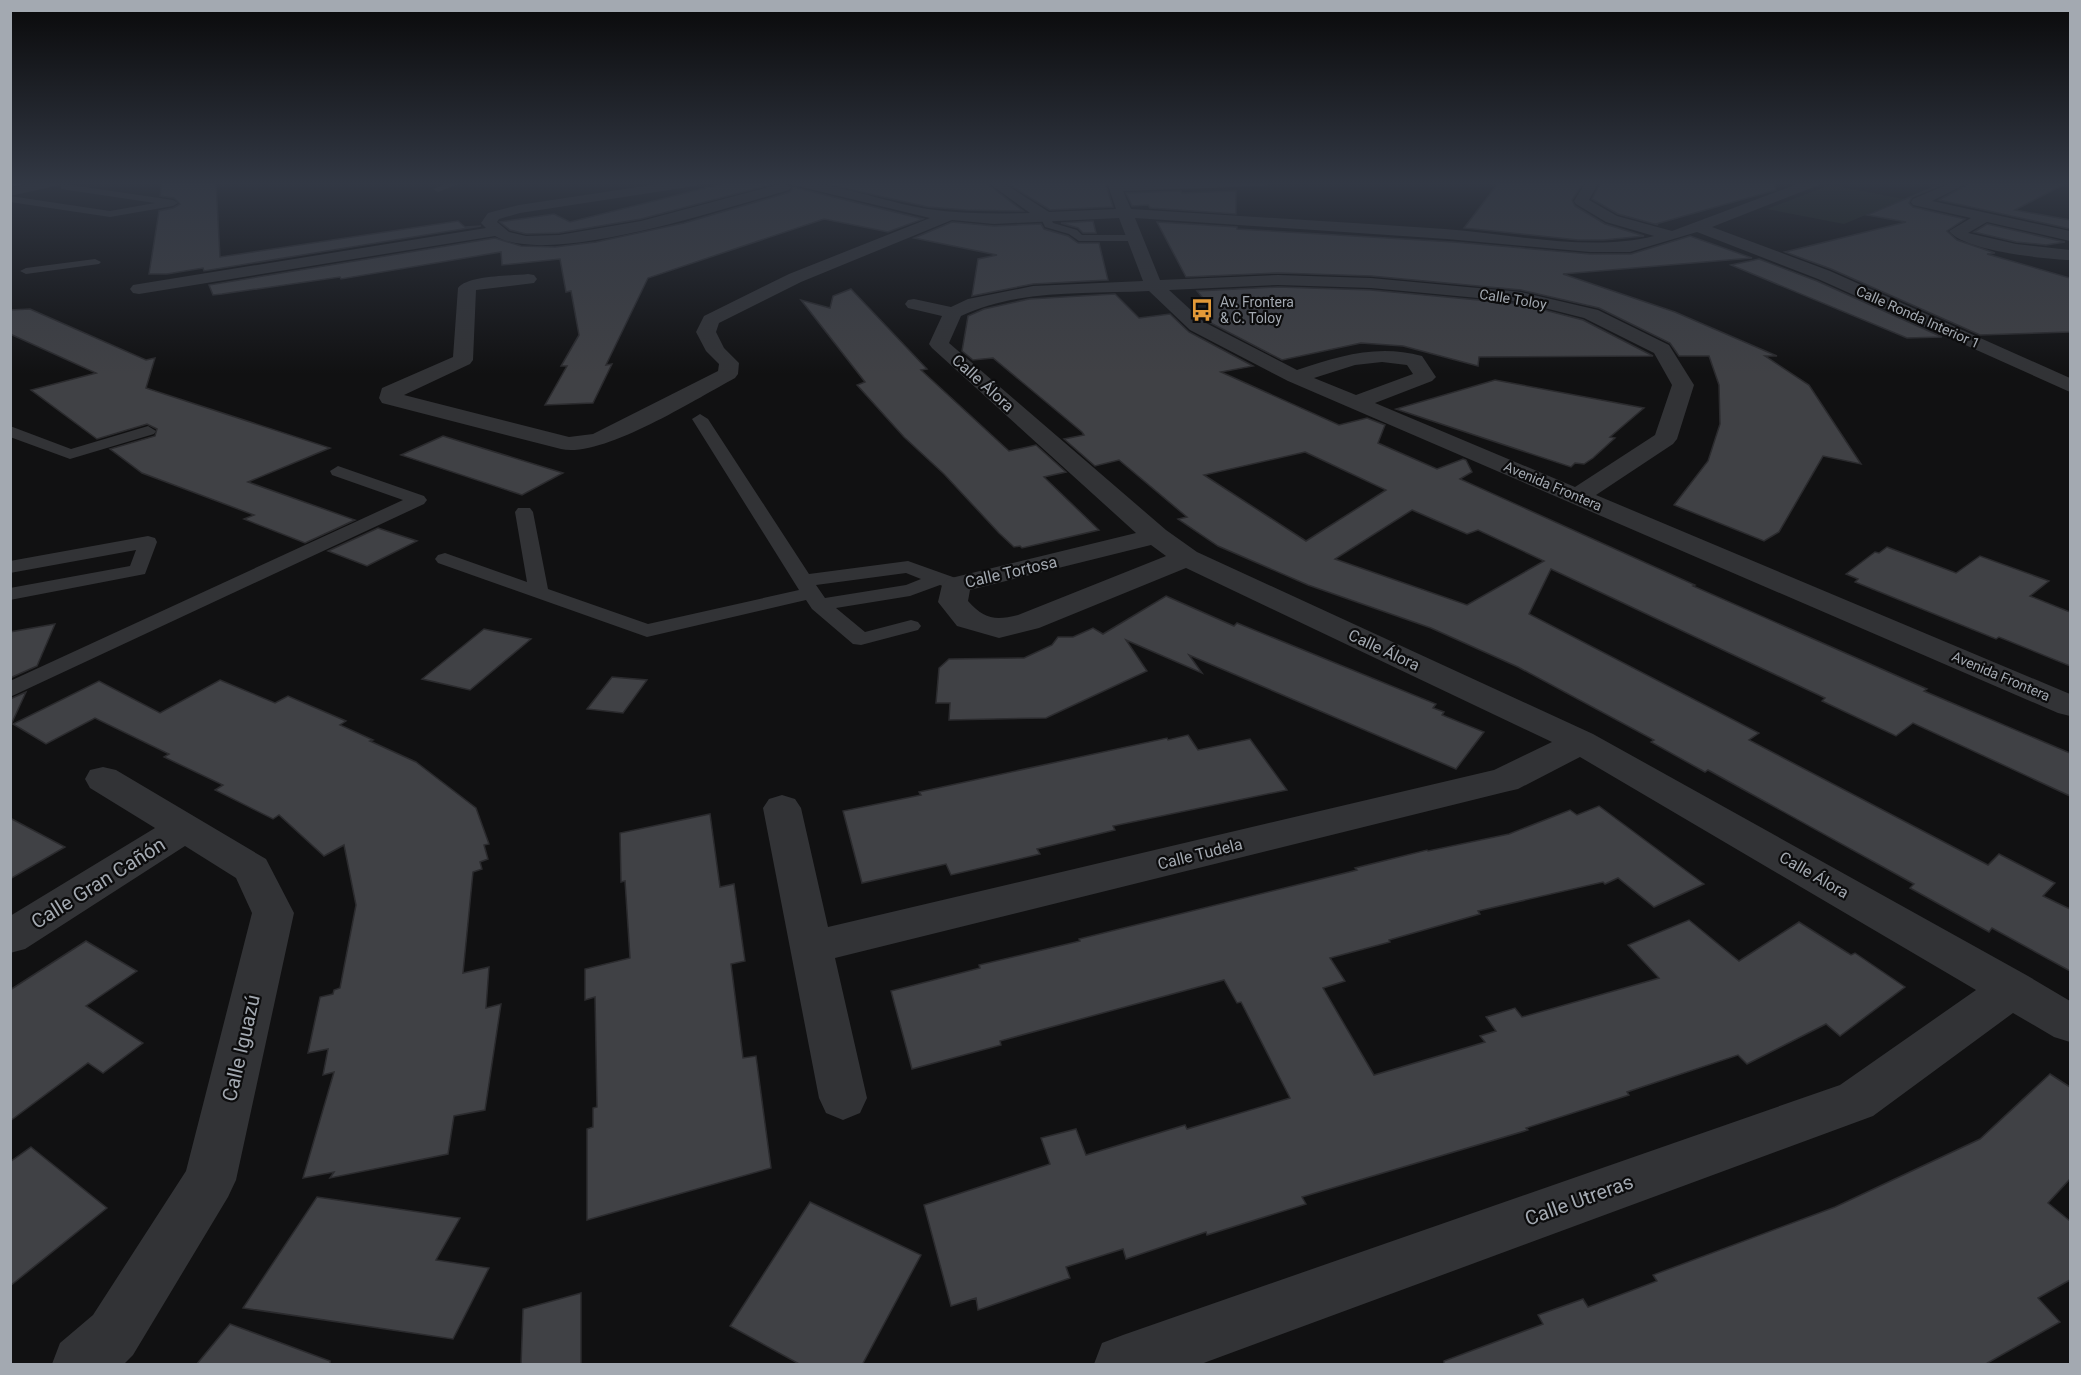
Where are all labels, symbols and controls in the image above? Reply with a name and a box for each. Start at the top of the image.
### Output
street label: Calle Ronda Interior 1 [1854,283,1982,351]
street label: Calle Toloy [1478,286,1548,312]
place label: Av. Frontera & C. Toloy [1220,294,1294,326]
bus stop icon: Av. Frontera & C. Toloy [1189,297,1215,323]
street label: Calle Álora [948,350,1018,416]
street label: Avenida Frontera [1502,458,1604,514]
street label: Calle Tortosa [963,552,1059,592]
street label: Calle Álora [1345,625,1423,675]
street label: Avenida Frontera [1950,648,2052,704]
street label: Calle Gran Cañón [27,832,169,934]
street label: Calle Tudela [1156,834,1244,874]
street label: Calle Álora [1776,848,1852,902]
street label: Calle Iguazú [217,992,265,1104]
street label: Calle Utreras [1522,1169,1636,1231]

